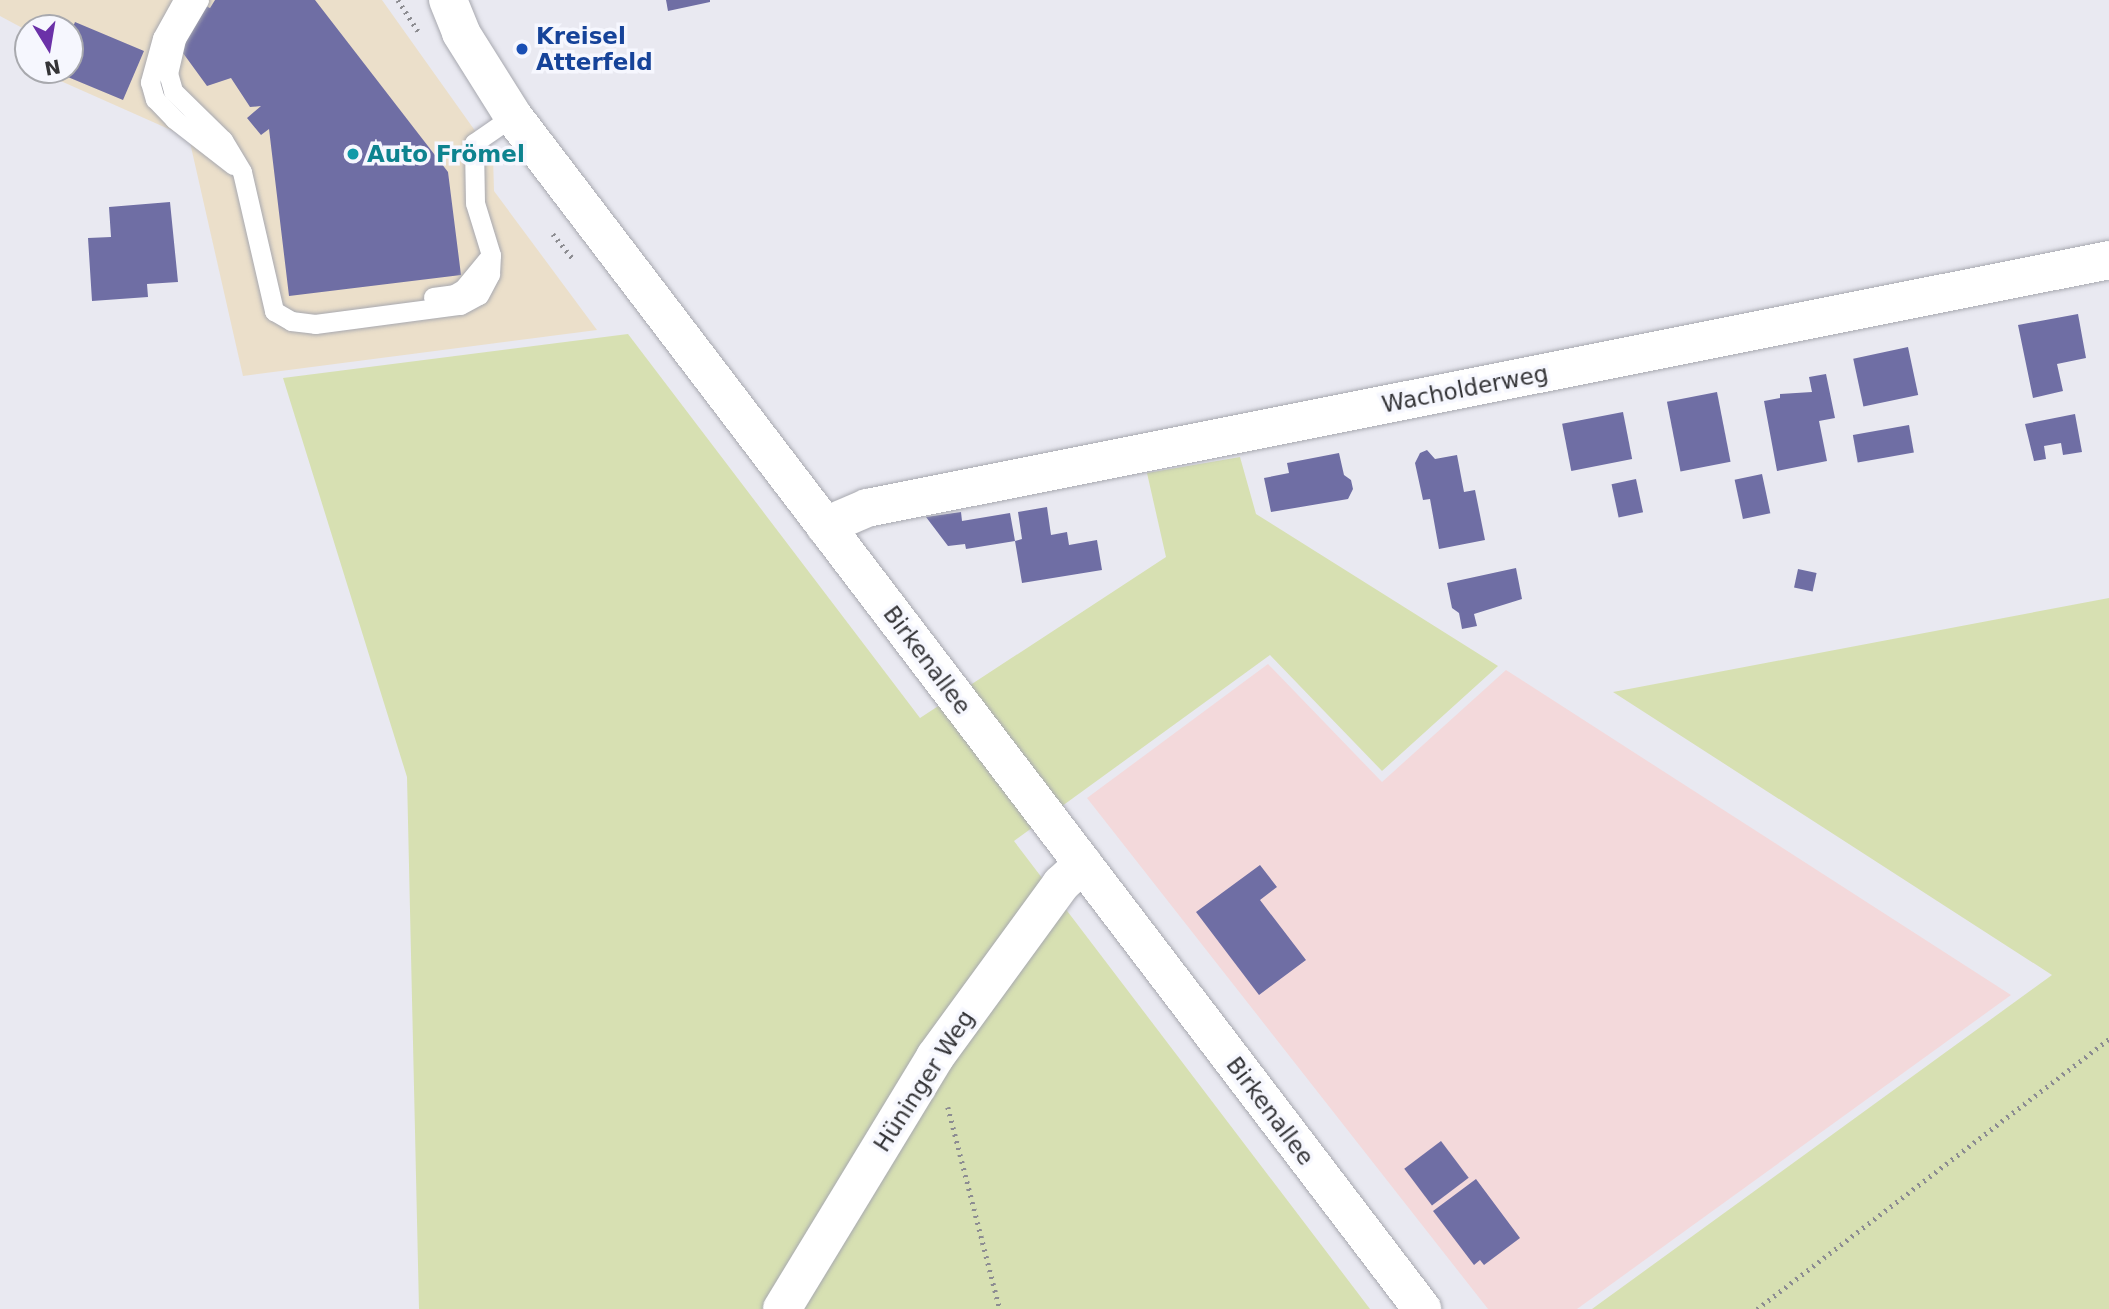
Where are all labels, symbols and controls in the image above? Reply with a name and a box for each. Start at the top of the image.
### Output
north arrow [14,14,84,84]
place label: Kreisel Atterfeld [536,22,653,76]
marker: Kreisel Atterfeld [514,41,530,57]
text: N [43,55,63,80]
place label: Auto Frömel [367,140,525,168]
marker: Auto Frömel [345,146,361,162]
street label: Wacholderweg [1380,359,1550,419]
street label: Birkenallee [877,601,977,719]
street label: Hüninger Weg [868,1005,980,1157]
street label: Birkenallee [1220,1052,1320,1170]

